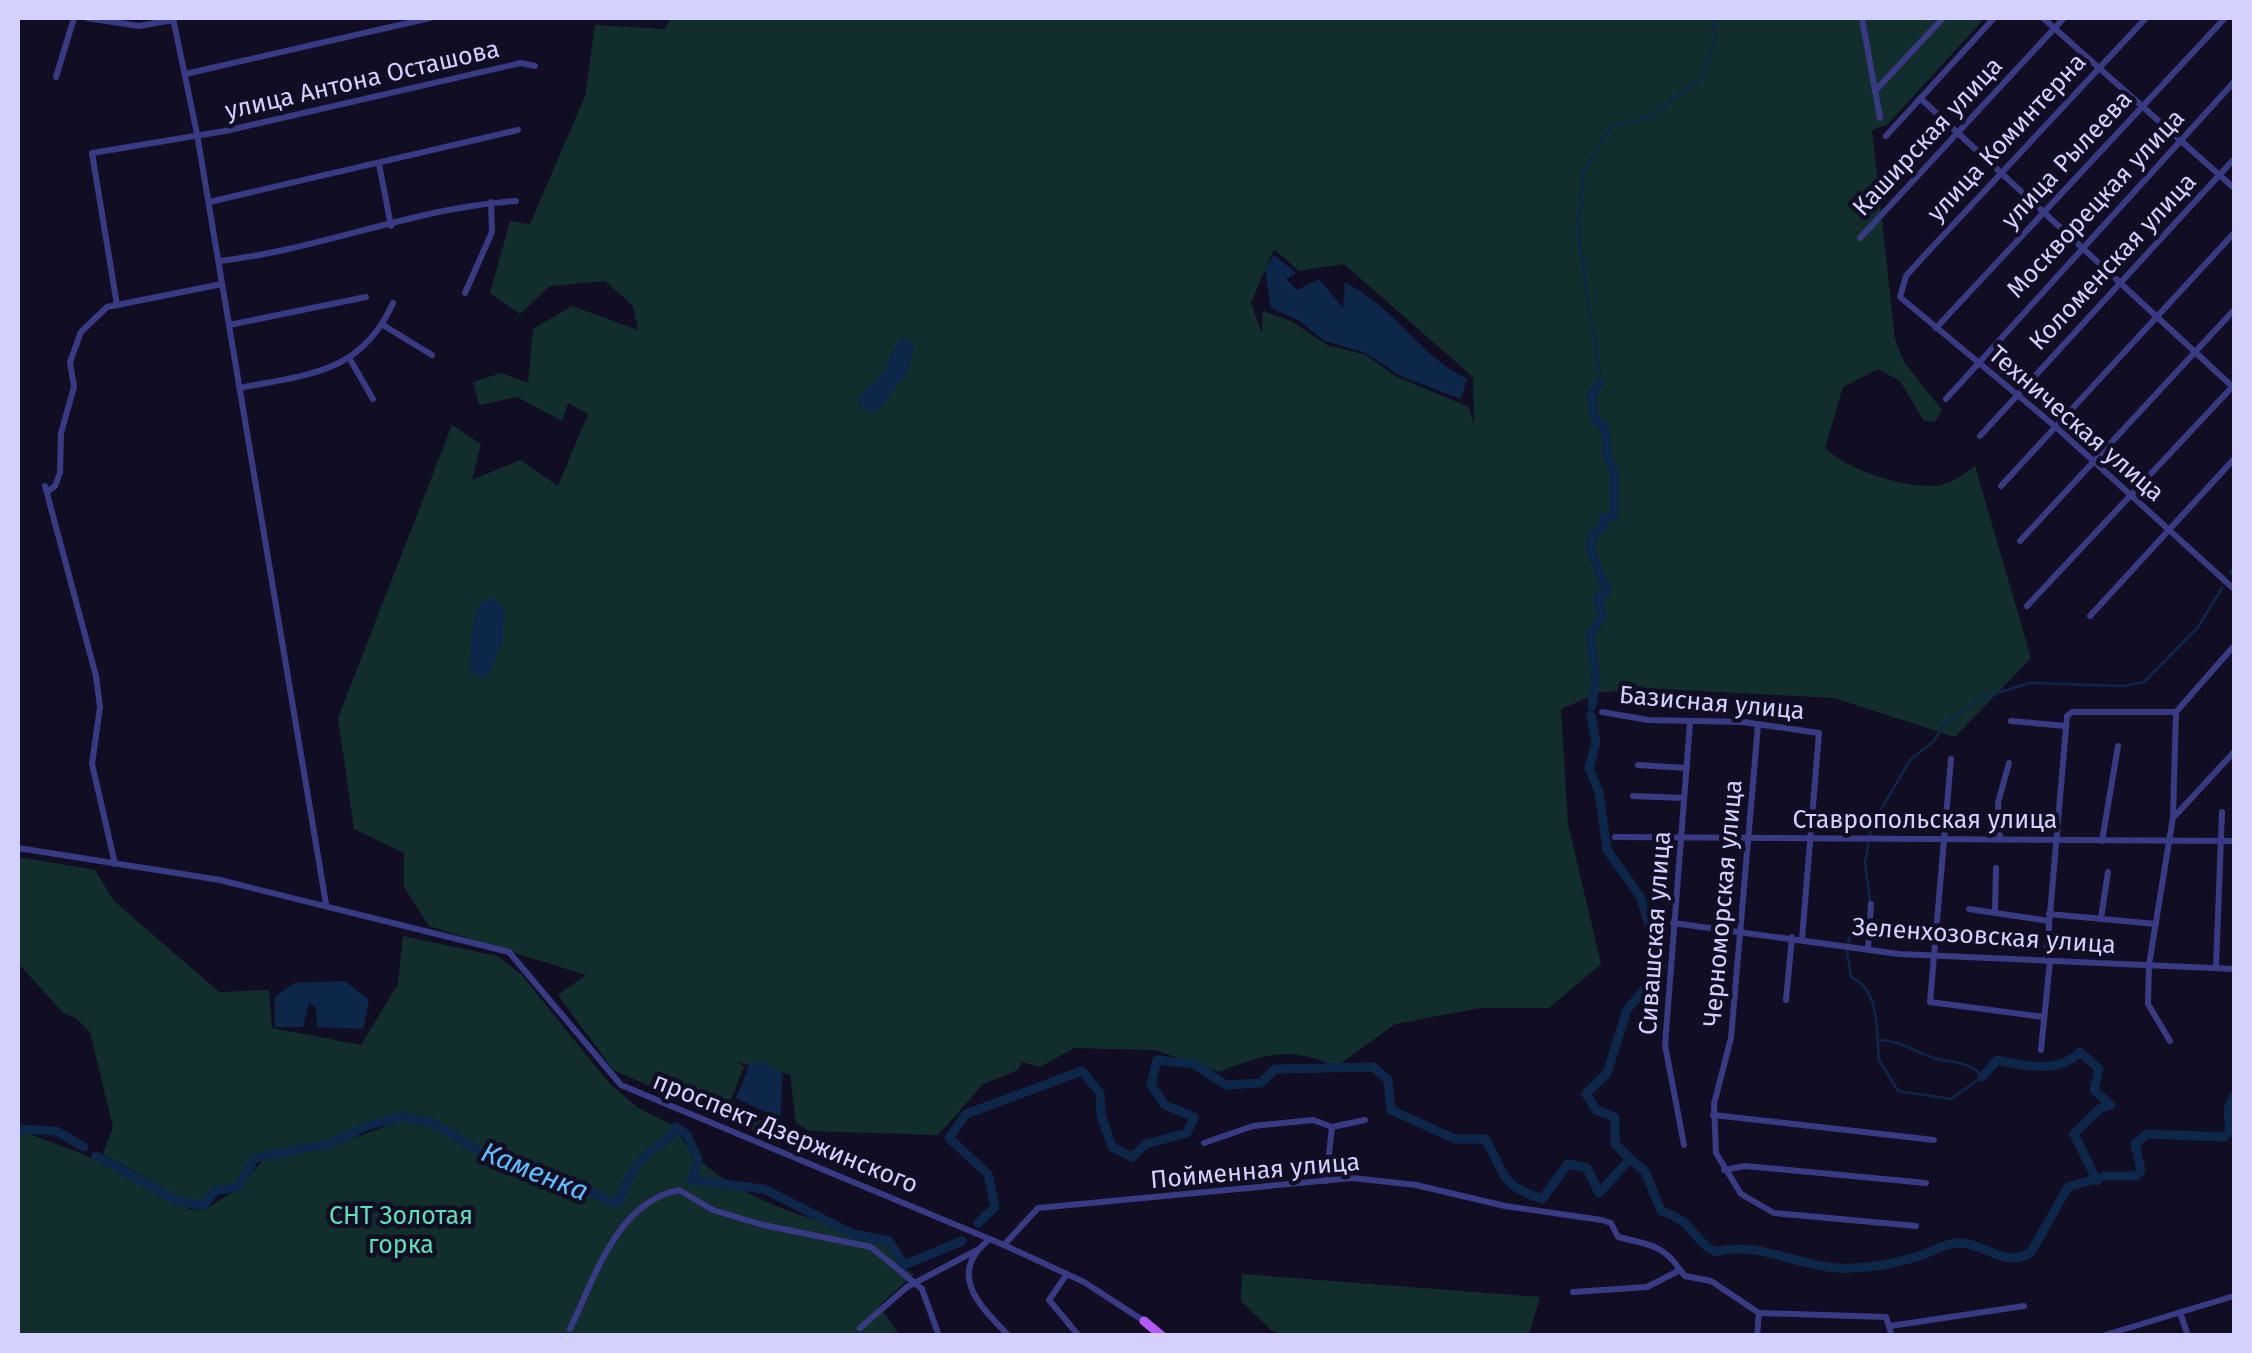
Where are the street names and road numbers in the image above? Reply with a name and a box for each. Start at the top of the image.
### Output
street label: улица Антона Осташова [222,34,502,126]
street label: улица Коминтерна [1921,47,2093,228]
street label: Каширская улица [1846,51,2009,222]
street label: улица Рылеева [1995,84,2138,235]
street label: Москворецкая улица [2001,103,2191,304]
street label: Коломенская улица [2023,167,2203,356]
street label: Техническая улица [1983,339,2170,508]
street label: Базисная улица [1618,680,1806,726]
street label: Черноморская улица [1697,778,1749,1028]
street label: Ставропольская улица [1793,805,2057,835]
street label: Сивашская улица [1633,830,1677,1036]
street label: Зеленхозовская улица [1851,912,2117,960]
street label: проспект Дзержинского [649,1066,923,1200]
street label: Пойменная улица [1149,1147,1361,1195]

